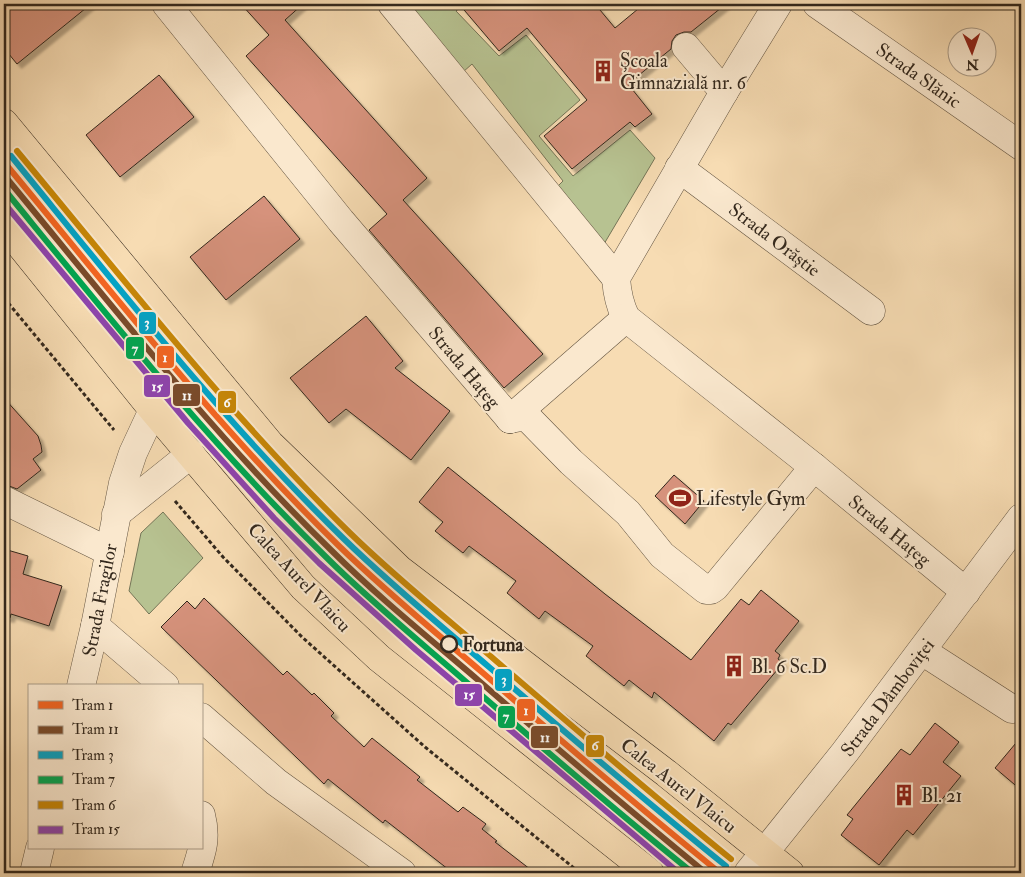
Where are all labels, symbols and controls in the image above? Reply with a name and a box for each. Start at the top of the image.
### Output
north arrow [948,28,998,78]
street label: Strada Slănic [871,38,966,114]
place label: Școala Gimnazială nr. 6 [620,49,747,95]
text: N [965,56,980,73]
building icon: Școala Gimnazială nr. 6 [590,58,616,84]
street label: Strada Orăștie [724,197,825,282]
line badge: 3 [138,311,157,335]
text: 3 [144,314,150,331]
street label: Strada Hațeg [423,322,506,414]
line badge: 7 [125,336,145,360]
text: 7 [132,340,139,357]
line badge: 1 [156,345,175,369]
text: 1 [163,349,168,366]
line badge: 15 [143,374,171,398]
text: 15 [151,378,163,395]
line badge: 11 [172,383,201,407]
text: 11 [182,387,192,404]
line badge: 6 [217,390,237,414]
text: 6 [223,394,231,411]
sports icon: Lifestyle Gym [667,485,693,511]
place label: Lifestyle Gym [696,487,806,511]
street label: Strada Hațeg [843,490,936,572]
street label: Calea Aurel Vlaicu [242,518,356,637]
street label: Strada Fragilor [77,542,123,659]
place label: Fortuna [462,633,524,657]
street label: Strada Dâmboviței [836,634,940,761]
marker: Fortuna [440,635,458,653]
building icon: Bl. 6 Sc.D [721,653,747,679]
place label: Bl. 6 Sc.D [751,655,827,679]
line badge: 3 [494,668,513,692]
text: 3 [501,671,507,688]
line badge: 15 [454,683,483,707]
legend [28,684,202,850]
text: 15 [463,686,475,703]
text: Tram 1 [72,696,113,715]
line badge: 1 [516,698,536,722]
text: 1 [524,702,529,719]
line badge: 7 [497,705,516,729]
text: 7 [503,708,510,725]
text: Tram 11 [72,720,119,739]
line badge: 11 [530,725,559,749]
text: 11 [540,729,550,746]
street label: Calea Aurel Vlaicu [616,733,741,839]
line badge: 6 [585,734,605,758]
text: 6 [591,737,599,754]
text: Tram 3 [72,746,114,765]
text: Tram 7 [72,770,115,789]
building icon: Bl. 21 [891,782,917,808]
place label: Bl. 21 [921,784,962,808]
text: Tram 6 [72,796,117,815]
text: Tram 15 [72,820,120,839]

